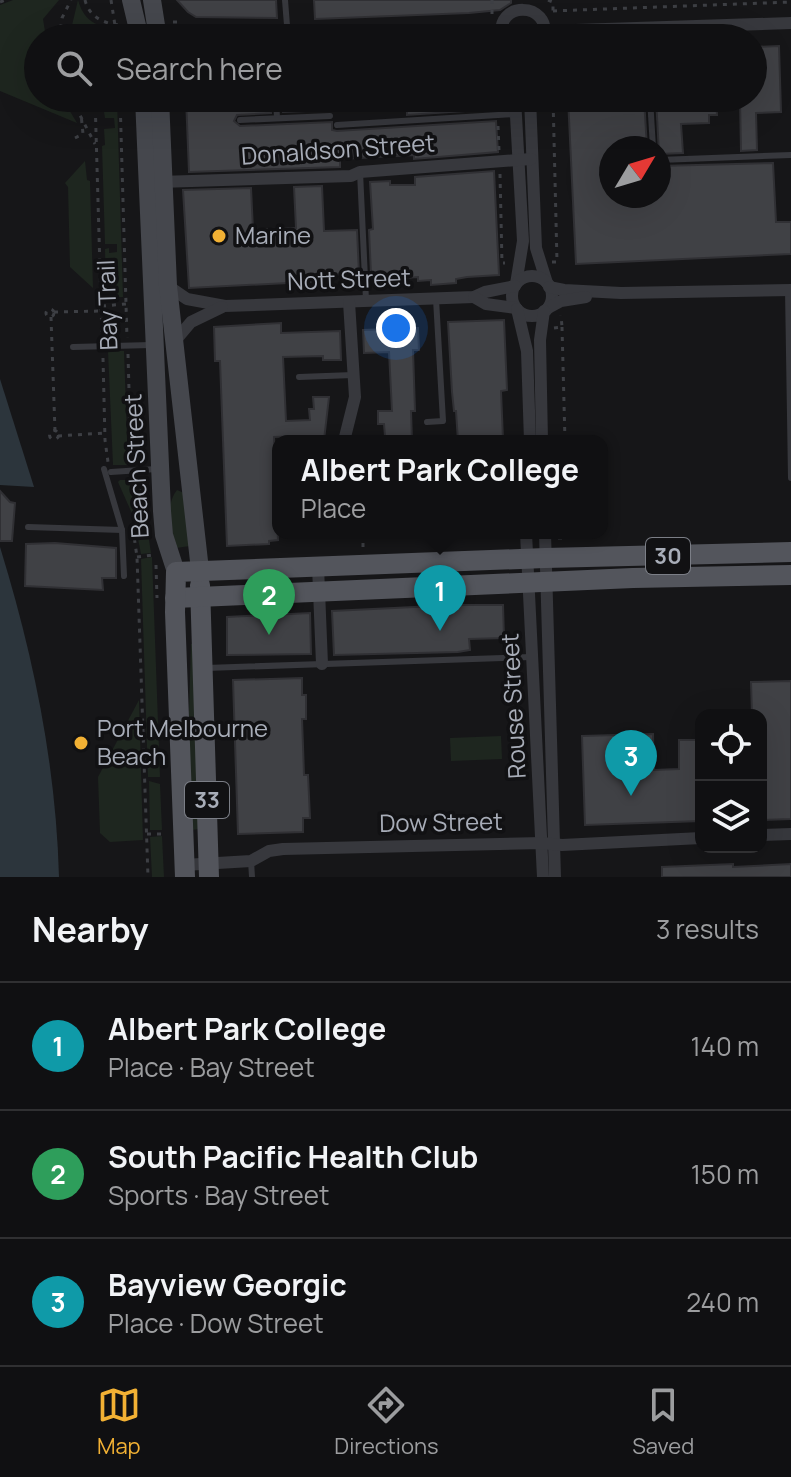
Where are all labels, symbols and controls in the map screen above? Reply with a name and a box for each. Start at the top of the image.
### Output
search box [24,24,767,112]
icon: search [52,46,96,90]
text: Search here [116,48,283,89]
street label: Donaldson Street [240,125,436,172]
north arrow [599,136,671,208]
place label: Marine [235,218,311,251]
marker: Marine [210,227,228,245]
street label: Bay Trail [88,259,125,351]
street label: Nott Street [287,260,411,297]
your location [376,308,416,348]
street label: Beach Street [115,393,156,539]
popup [272,435,608,539]
text: Albert Park College [301,449,579,490]
text: Place [301,490,366,526]
road number: 30 [646,538,690,574]
pin: 1 [414,565,466,631]
pin: 2 [243,569,295,635]
street label: Rouse Street [492,633,533,780]
map controls [695,709,767,853]
button: locate [695,709,767,781]
place label: Port Melbourne Beach [97,711,268,772]
pin: 3 [605,730,657,796]
marker: Port Melbourne Beach [72,734,90,752]
button: layers [695,781,767,853]
road number: 33 [185,782,229,818]
street label: Dow Street [379,804,503,839]
text: Nearby [32,906,148,952]
text: 3 results [656,911,759,947]
text: Albert Park College [108,1008,386,1049]
text: 1 [52,1028,64,1064]
text: 140 m [690,1028,759,1064]
text: Place · Bay Street [108,1049,315,1085]
text: South Pacific Health Club [108,1136,478,1177]
text: 2 [50,1156,66,1192]
text: 150 m [691,1156,759,1192]
text: Sports · Bay Street [108,1177,329,1213]
text: Bayview Georgic [108,1264,347,1305]
text: 3 [50,1284,66,1320]
text: 240 m [686,1284,759,1320]
text: Place · Dow Street [108,1305,324,1341]
tab: Map [97,1383,141,1461]
tab: Directions [334,1383,439,1461]
tab: Saved [632,1383,694,1461]

